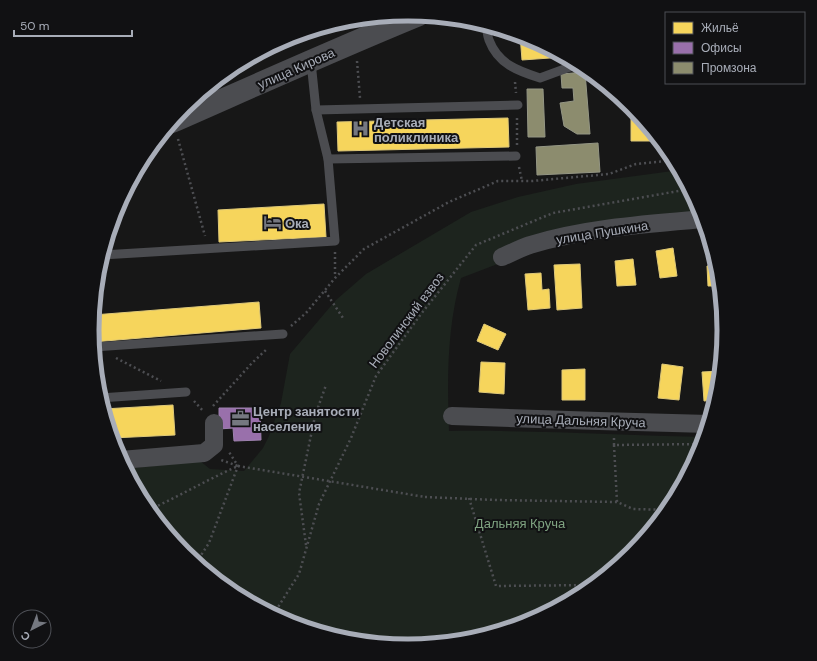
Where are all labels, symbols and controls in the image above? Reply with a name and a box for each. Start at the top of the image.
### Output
scale bar [14,12,132,38]
legend [665,12,805,84]
text: 50 m [20,18,49,34]
text: Жильё [701,20,739,36]
text: Офисы [701,40,742,56]
street label: улица Кирова [255,44,338,93]
text: Промзона [701,60,757,76]
place label: Детская поликлиника [374,114,459,146]
hospital icon: Детская поликлиника [351,119,371,139]
hotel icon: Ока [262,213,282,233]
place label: Ока [285,215,310,232]
street label: улица Пушкина [555,217,650,248]
street label: Новолинский взвоз [365,269,448,371]
place label: Центр занятости населения [253,403,360,435]
office icon: Центр занятости населения [230,408,250,428]
street label: улица Дальняя Круча [516,410,647,431]
park label: Дальняя Круча [475,515,566,532]
north arrow [12,609,52,649]
text: С [18,629,33,644]

